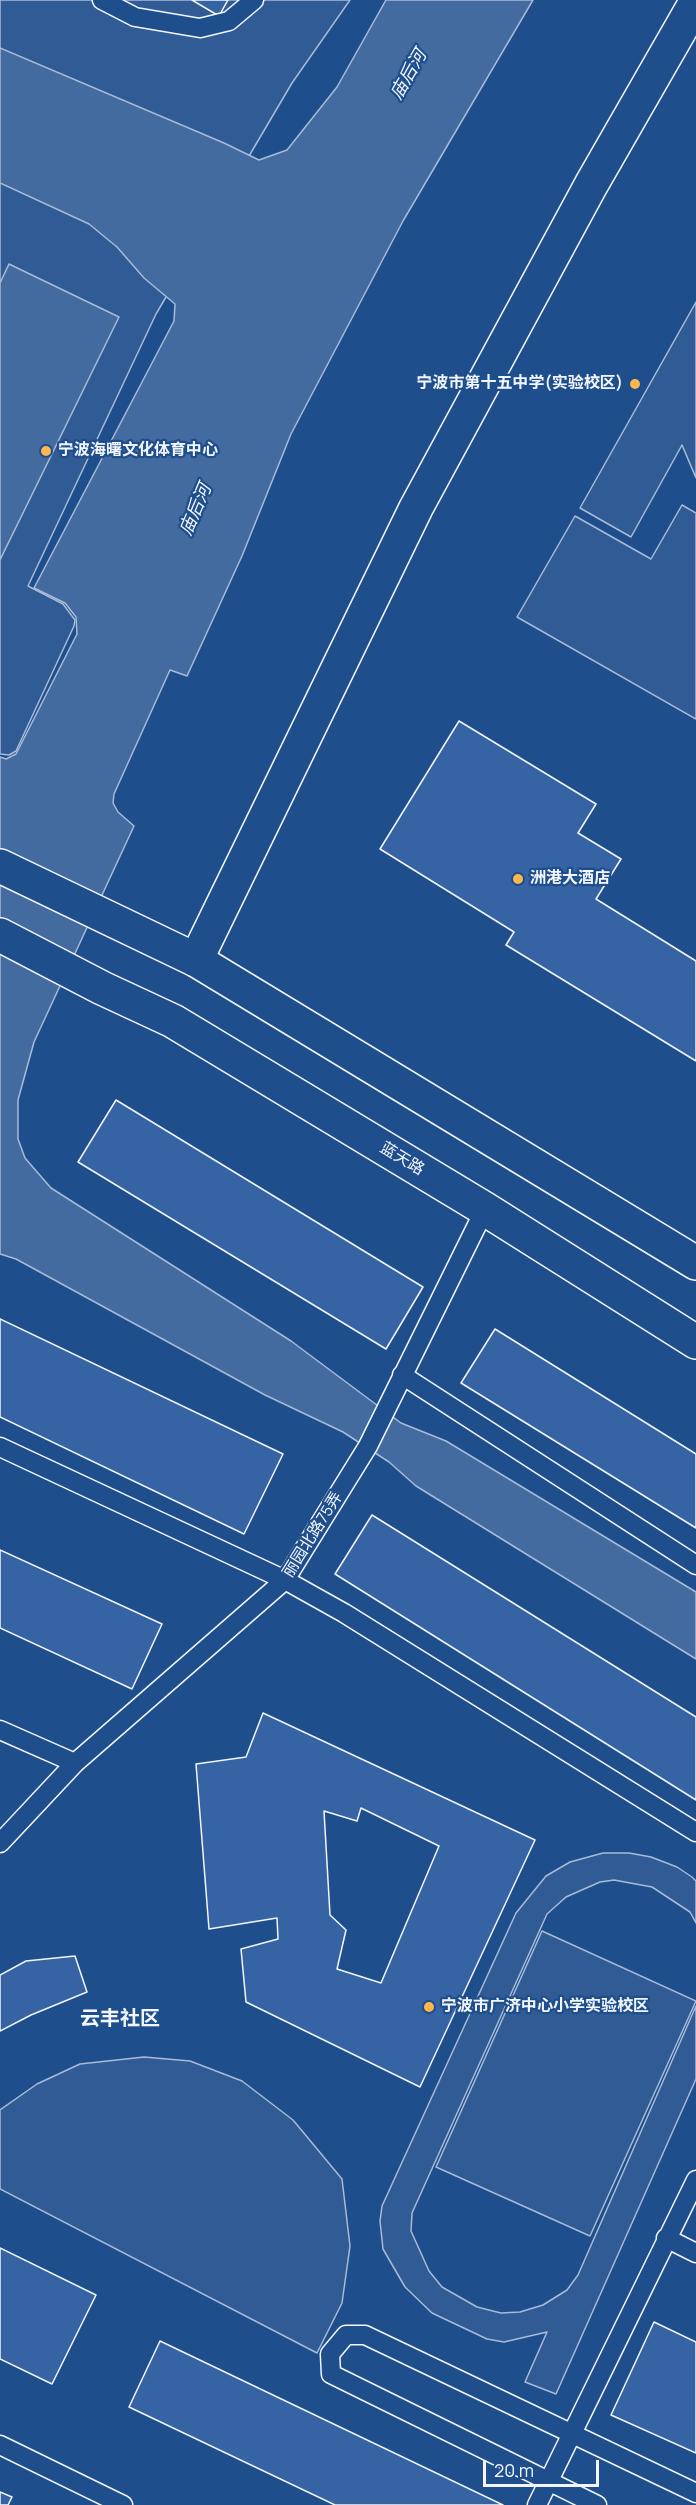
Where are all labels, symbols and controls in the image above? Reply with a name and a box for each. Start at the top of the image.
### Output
water label: 庙后河 [386,46,432,104]
place label: 宁波市第十五中学(实验校区) [417,374,623,394]
marker: 宁波市第十五中学(实验校区) [628,377,642,391]
place label: 宁波海曙文化体育中心 [58,441,218,461]
marker: 宁波海曙文化体育中心 [39,444,53,458]
water label: 庙后河 [176,481,216,539]
place label: 洲港大酒店 [530,869,610,889]
marker: 洲港大酒店 [511,872,525,886]
street label: 蓝天路 [376,1138,428,1180]
street label: 丽园北路75弄 [279,1489,347,1581]
place label: 宁波市广济中心小学实验校区 [441,1997,649,2017]
marker: 宁波市广济中心小学实验校区 [422,2000,436,2014]
district label: 云丰社区 [80,2007,160,2031]
scale bar [486,2448,602,2486]
text: 20 m [494,2458,534,2482]

